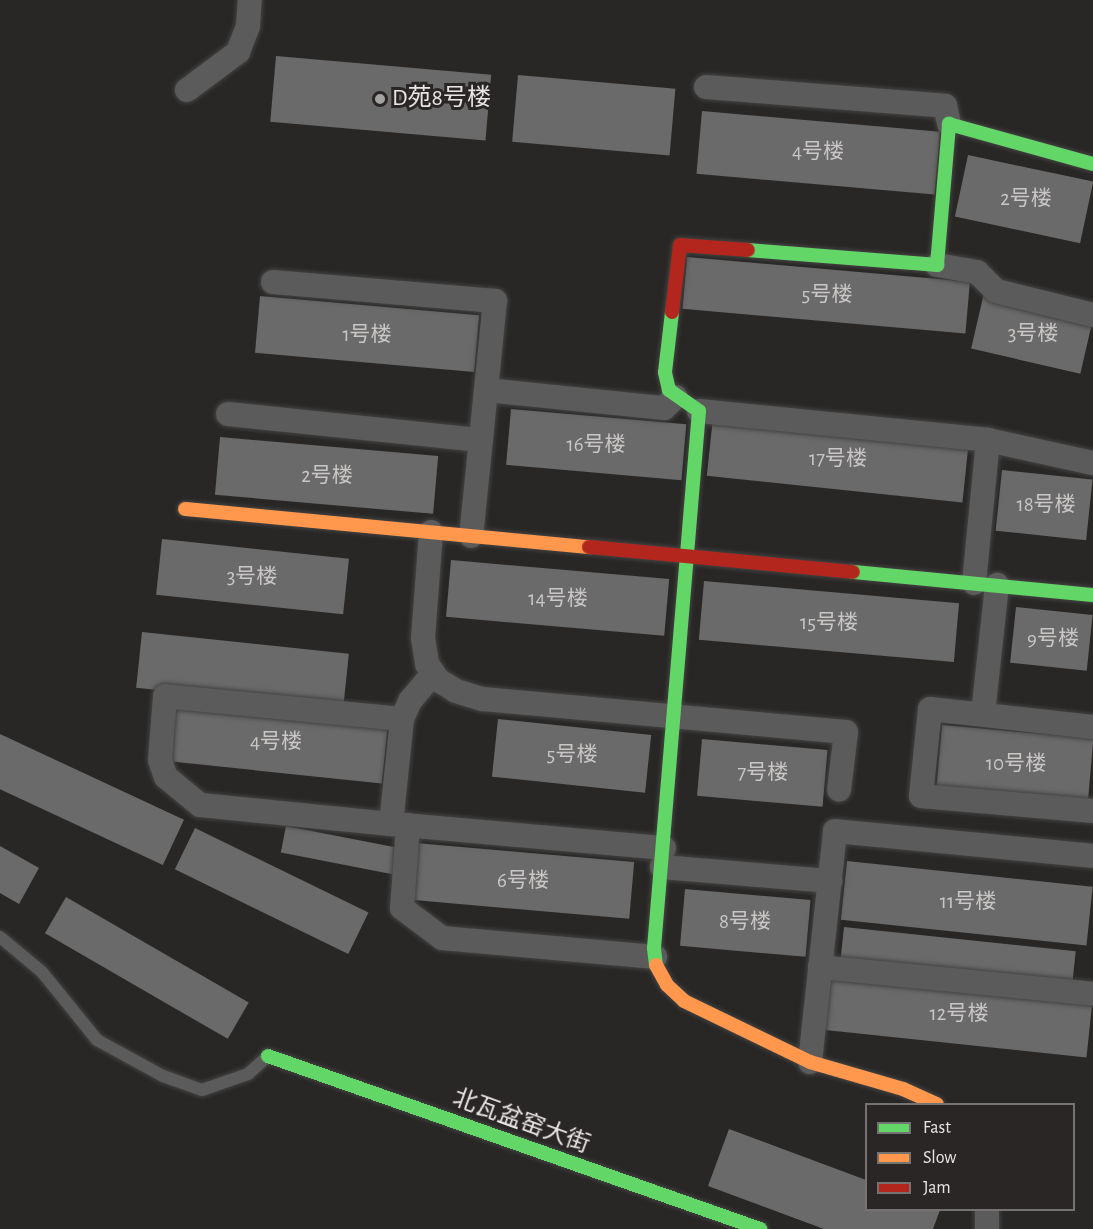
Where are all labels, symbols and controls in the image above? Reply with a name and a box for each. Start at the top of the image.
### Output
place label: D苑8号楼 [392,85,491,113]
marker: D苑8号楼 [373,92,387,106]
house number: 4号楼 [792,139,844,165]
house number: 2号楼 [1000,186,1052,212]
house number: 5号楼 [802,282,852,308]
house number: 3号楼 [1008,321,1058,347]
house number: 1号楼 [342,322,392,348]
house number: 16号楼 [566,432,626,458]
house number: 17号楼 [809,446,867,472]
house number: 2号楼 [301,463,353,489]
house number: 18号楼 [1016,492,1076,518]
house number: 3号楼 [227,564,277,590]
house number: 14号楼 [528,586,588,612]
house number: 15号楼 [800,610,858,636]
house number: 9号楼 [1027,626,1079,652]
house number: 4号楼 [250,729,302,755]
house number: 5号楼 [547,742,597,768]
house number: 10号楼 [986,751,1046,777]
house number: 7号楼 [738,760,788,786]
house number: 6号楼 [497,868,549,894]
house number: 11号楼 [940,889,996,915]
house number: 8号楼 [719,909,771,935]
house number: 12号楼 [930,1001,988,1027]
street label: 北瓦盆窑大街 [448,1084,594,1160]
legend [865,1103,1075,1211]
text: Fast [923,1119,951,1137]
text: Slow [923,1149,956,1167]
text: Jam [923,1179,951,1197]

